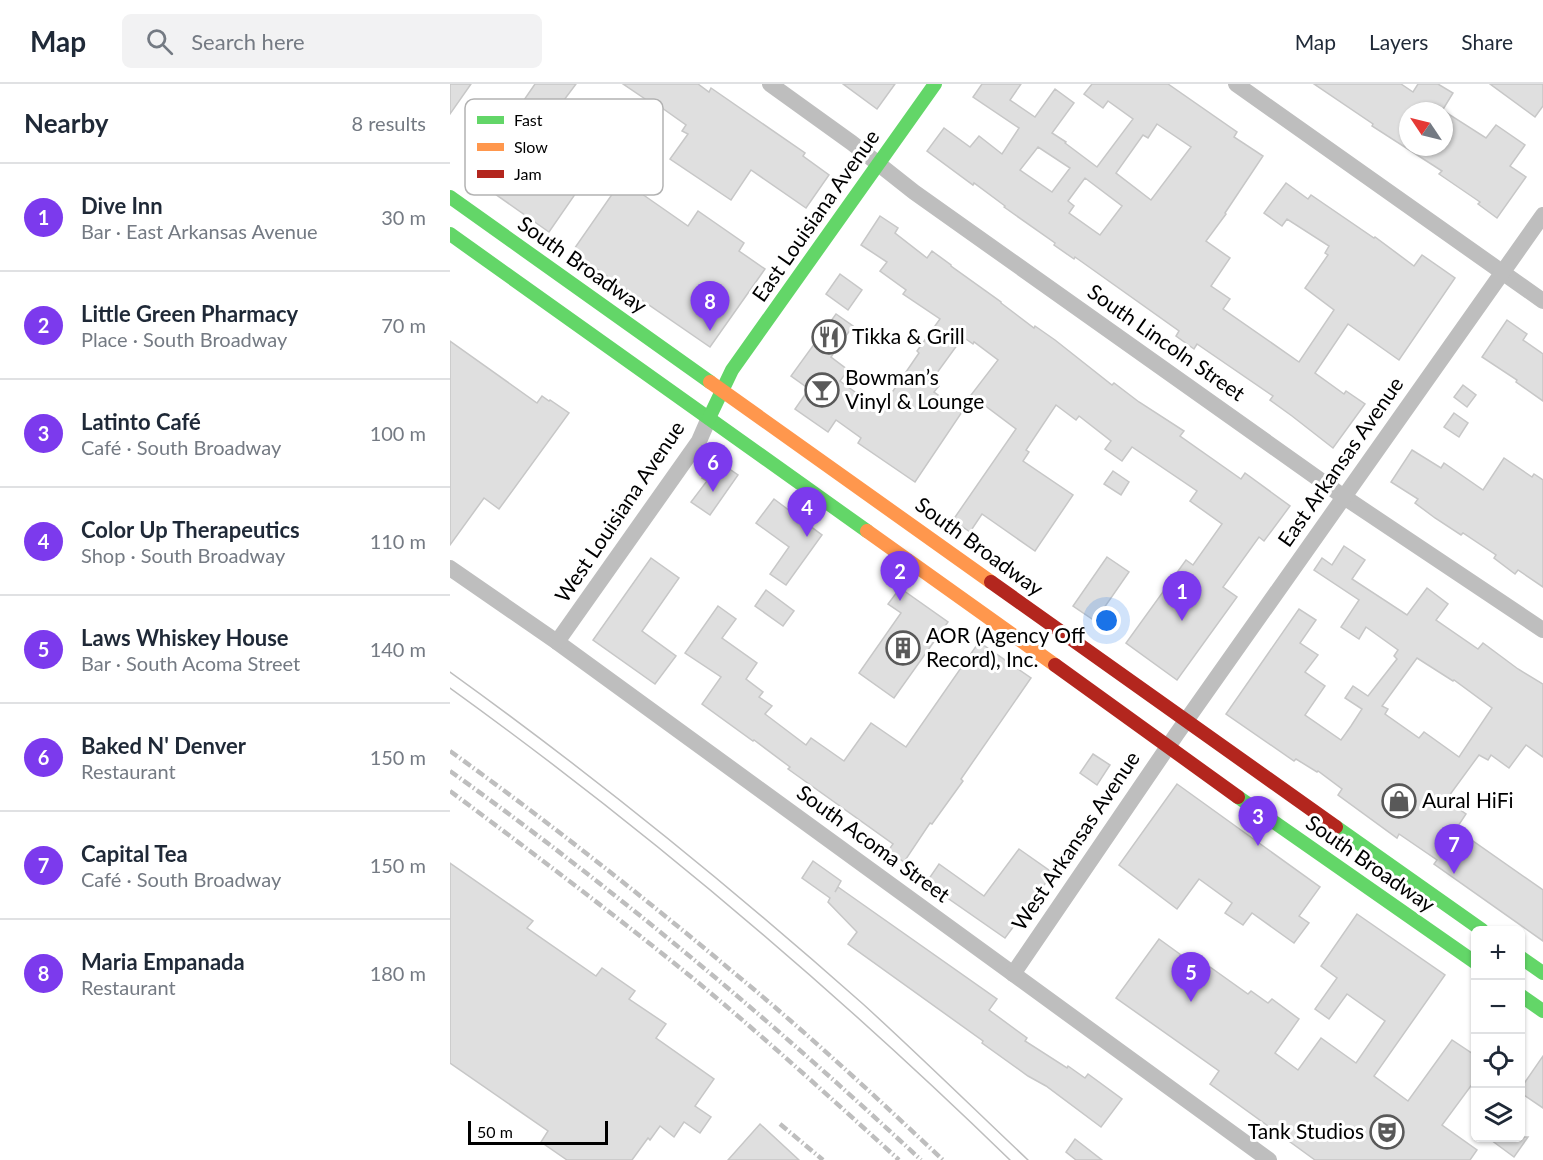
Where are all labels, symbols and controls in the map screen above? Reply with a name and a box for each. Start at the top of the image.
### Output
search box [122,14,542,68]
text: Map [30,24,86,58]
icon: search [143,25,176,58]
text: Search here [191,28,305,55]
text: Map [1295,29,1336,54]
text: Layers [1369,29,1428,54]
text: Share [1461,29,1513,54]
legend [465,99,663,195]
north arrow [1399,102,1453,156]
text: Nearby [24,107,109,139]
text: Fast [514,110,543,129]
text: 8 results [351,111,426,135]
street label: East Louisiana Avenue [746,124,884,306]
text: Slow [514,137,548,156]
text: Jam [514,164,542,183]
text: Dive Inn [81,192,163,219]
text: 1 [38,205,49,229]
text: 30 m [381,205,426,229]
street label: South Broadway [514,210,652,318]
text: Bar · East Arkansas Avenue [81,219,318,243]
street label: South Lincoln Street [1083,278,1251,406]
pin: 8 [690,282,730,331]
text: Little Green Pharmacy [81,300,298,327]
text: 2 [38,313,49,337]
text: 70 m [381,313,426,337]
restaurant icon: Tikka & Grill [811,319,847,355]
place label: Tikka & Grill [852,323,965,348]
text: Place · South Broadway [81,327,287,351]
place label: Bowman’s Vinyl & Lounge [845,364,984,413]
bar icon: Bowman’s Vinyl & Lounge [804,372,840,408]
street label: East Arkansas Avenue [1272,372,1408,551]
text: Latinto Café [81,408,201,435]
street label: West Louisiana Avenue [549,416,689,607]
text: 3 [38,421,49,445]
text: 100 m [370,421,426,445]
text: Café · South Broadway [81,435,281,459]
pin: 6 [694,442,732,492]
pin: 4 [788,488,826,537]
street label: South Broadway [911,491,1049,601]
text: Color Up Therapeutics [81,516,300,543]
text: 4 [38,529,49,553]
text: 110 m [370,529,426,553]
text: Shop · South Broadway [81,543,285,567]
pin: 2 [880,552,920,601]
pin: 1 [1162,572,1202,621]
your location [1092,606,1121,635]
place label: AOR (Agency Off Record), Inc. [926,622,1085,671]
text: Laws Whiskey House [81,624,289,651]
building icon: AOR (Agency Off Record), Inc. [885,630,921,666]
text: 5 [38,637,49,661]
text: 140 m [370,637,426,661]
text: Bar · South Acoma Street [81,651,300,675]
text: Baked N' Denver [81,732,246,759]
text: 6 [38,745,49,769]
text: 150 m [370,745,426,769]
street label: West Arkansas Avenue [1006,746,1144,934]
text: Restaurant [81,759,176,783]
street label: South Acoma Street [793,779,956,907]
shop icon: Aural HiFi [1381,783,1417,819]
place label: Aural HiFi [1422,787,1514,812]
pin: 3 [1238,796,1278,846]
street label: South Broadway [1302,809,1440,917]
pin: 7 [1434,824,1474,874]
text: Capital Tea [81,840,188,867]
text: 7 [38,853,49,877]
text: 150 m [370,853,426,877]
text: Café · South Broadway [81,867,281,891]
map controls [1471,926,1525,1142]
button: + [1471,926,1525,980]
text: Maria Empanada [81,948,245,975]
pin: 5 [1172,952,1210,1002]
text: 8 [38,961,49,985]
text: 180 m [370,961,426,985]
text: Restaurant [81,975,176,999]
button: − [1471,980,1525,1034]
button: locate [1471,1034,1525,1088]
button: layers [1471,1088,1525,1142]
theatre icon: Tank Studios [1369,1114,1405,1150]
scale bar [468,1118,608,1146]
place label: Tank Studios [1248,1118,1364,1143]
text: 50 m [477,1122,513,1141]

